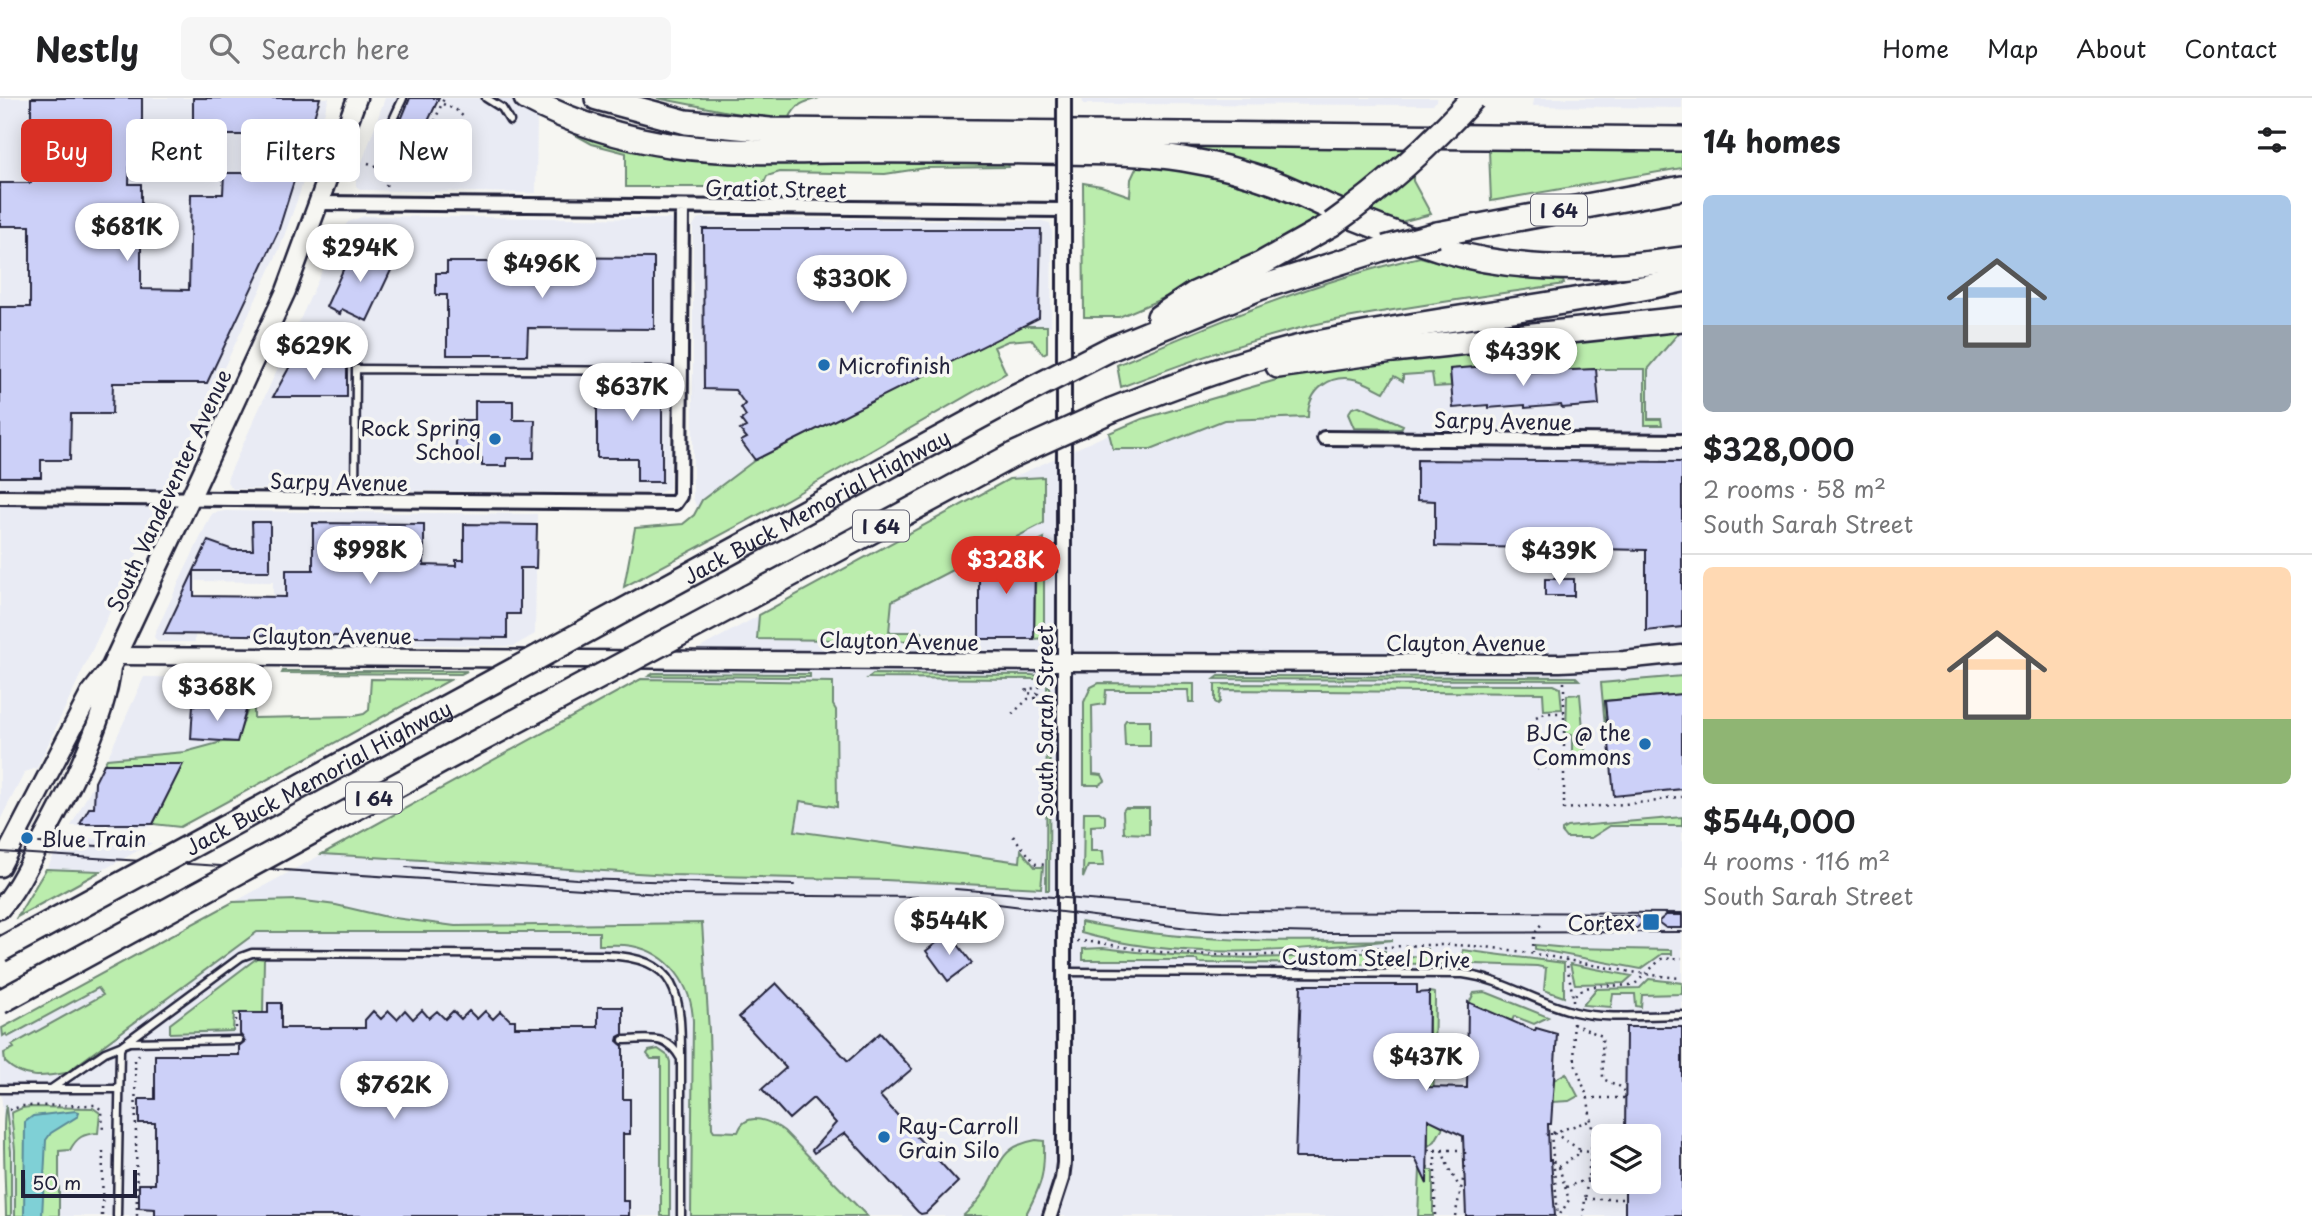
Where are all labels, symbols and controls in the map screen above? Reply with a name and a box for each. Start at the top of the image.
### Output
search box [181,17,671,80]
text: Nestly [35,23,139,73]
icon: search [205,29,243,67]
text: Search here [261,29,410,68]
text: Home [1882,30,1949,66]
text: Map [1987,30,2038,66]
text: About [2076,30,2146,66]
text: Contact [2184,30,2277,66]
text: 14 homes [1703,118,1841,163]
chip: Buy [21,119,112,182]
chip: Rent [126,119,227,182]
chip: Filters [241,119,360,182]
chip: New [374,119,472,182]
icon: filters [2253,121,2291,159]
street label: Gratiot Street [705,171,847,205]
road number: I 64 [1531,194,1587,226]
pin: $681K [78,204,176,263]
text: $681K [91,208,163,243]
pin: $294K [311,225,409,284]
text: $294K [322,229,398,264]
pin: $496K [493,240,591,300]
icon: home [1934,240,2060,366]
text: $496K [503,245,581,280]
pin: $330K [803,256,901,315]
text: $330K [813,260,891,295]
pin: $629K [265,322,363,382]
text: $629K [276,327,352,362]
pin: $439K [1474,328,1572,388]
text: $439K [1485,333,1561,368]
place label: Microfinish [838,349,951,381]
marker: Microfinish [816,357,832,373]
street label: South Vandeventer Avenue [98,363,238,617]
pin: $637K [583,364,681,423]
text: $637K [595,368,669,403]
street label: Sarpy Avenue [1434,403,1572,437]
place label: Rock Spring School [361,411,481,467]
street label: Jack Buck Memorial Highway [677,420,955,591]
text: $328,000 [1703,426,1854,471]
marker: Rock Spring School [487,431,503,447]
street label: Sarpy Avenue [270,464,408,498]
text: 2 rooms · 58 m² [1703,471,1886,506]
text: South Sarah Street [1703,506,1913,541]
road number: I 64 [853,510,909,542]
pin: $998K [321,526,419,586]
pin: $439K [1510,528,1608,587]
text: $998K [333,531,407,566]
text: $439K [1521,532,1597,567]
pin: $328K [957,536,1055,596]
text: $328K [967,541,1045,576]
icon: home [1934,612,2060,738]
street label: Clayton Avenue [252,619,412,651]
street label: Clayton Avenue [819,623,979,657]
street label: South Sarah Street [1028,625,1060,817]
street label: Clayton Avenue [1386,626,1546,658]
pin: $368K [168,664,266,723]
text: $368K [178,668,256,703]
street label: Jack Buck Memorial Highway [179,691,457,863]
place label: BJC @ the Commons [1526,716,1631,772]
marker: BJC @ the Commons [1637,736,1653,752]
road number: I 64 [346,782,402,814]
text: $544,000 [1703,798,1855,843]
place label: Blue Train [41,822,146,854]
marker: Blue Train [19,830,35,846]
text: 4 rooms · 116 m² [1703,843,1890,878]
text: South Sarah Street [1703,878,1913,913]
pin: $544K [900,898,998,957]
text: $544K [910,902,988,937]
place label: Cortex [1567,906,1635,938]
marker: Cortex [1641,912,1661,932]
street label: Custom Steel Drive [1281,939,1471,975]
pin: $437K [1377,1034,1475,1093]
text: $437K [1389,1038,1463,1073]
pin: $762K [345,1062,443,1121]
text: $762K [356,1066,432,1101]
place label: Ray-Carroll Grain Silo [898,1109,1019,1165]
map controls [1591,1124,1661,1194]
button: layers [1591,1124,1661,1194]
marker: Ray-Carroll Grain Silo [876,1129,892,1145]
scale bar [21,1167,136,1199]
text: 50 m [32,1168,81,1196]

